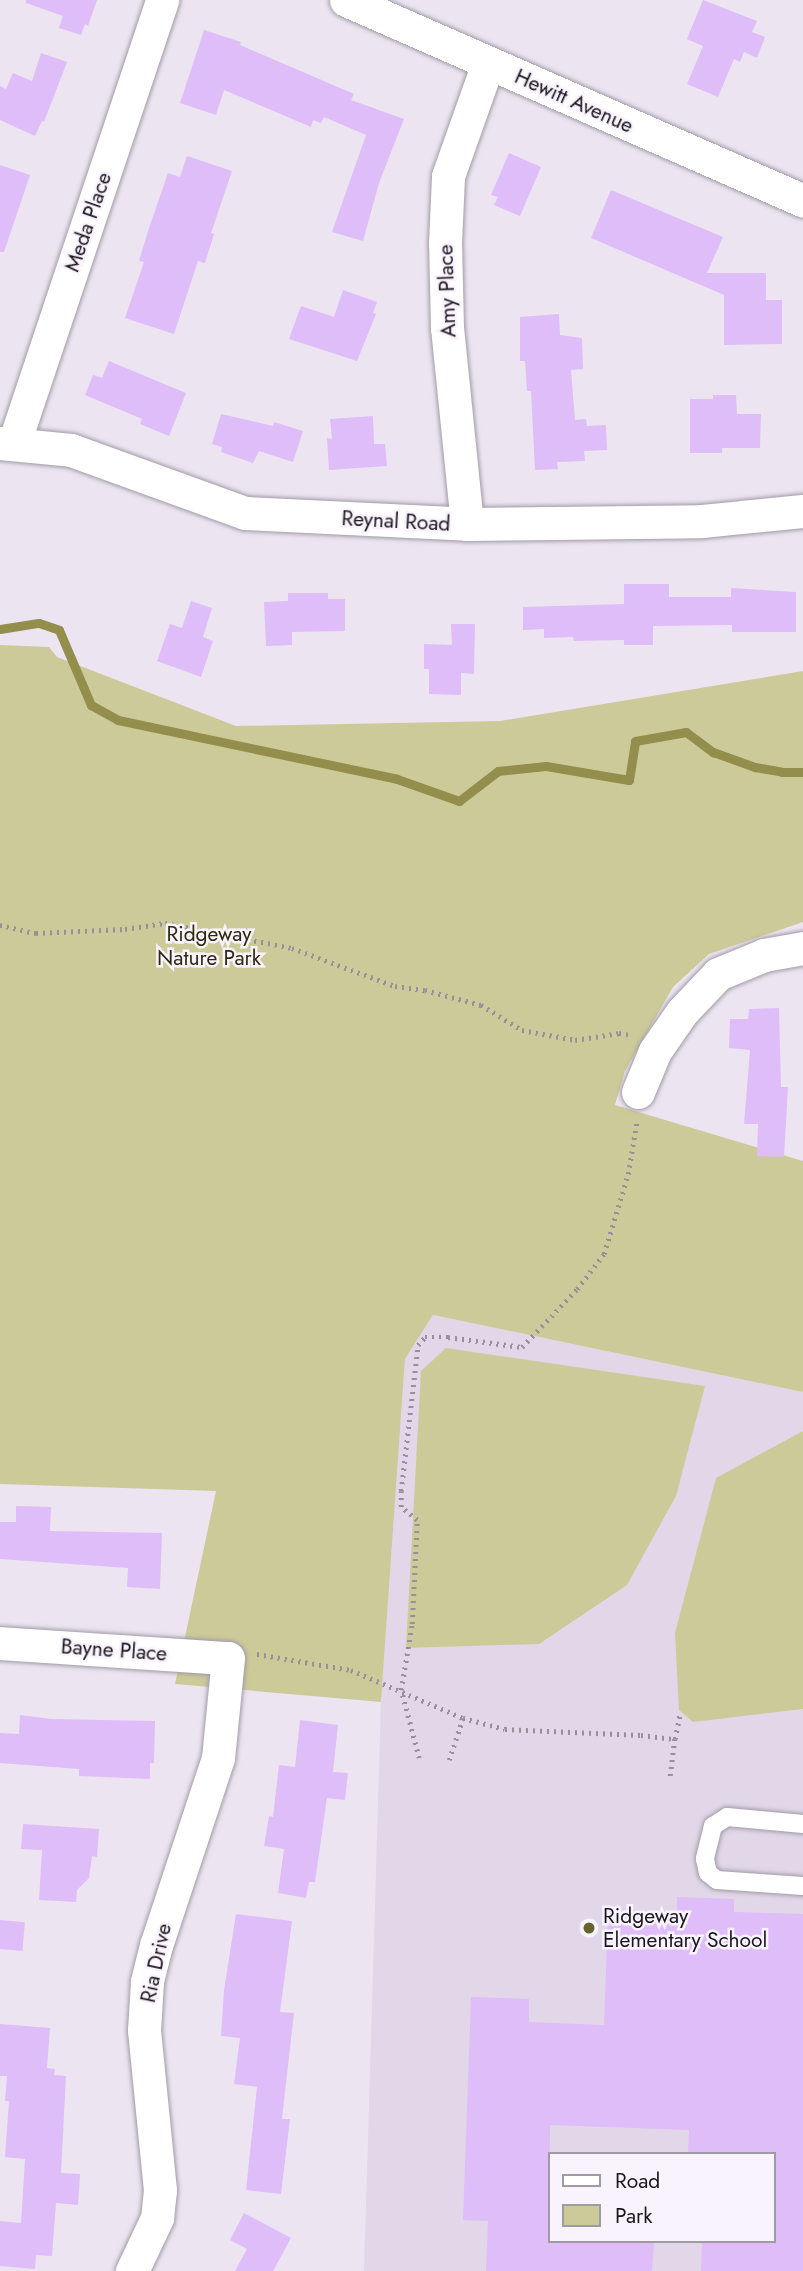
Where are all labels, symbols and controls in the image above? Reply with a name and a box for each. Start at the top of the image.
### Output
street label: Hewitt Avenue [511,64,637,138]
street label: Meda Place [59,169,117,275]
street label: Amy Place [433,244,461,338]
street label: Reynal Road [341,506,451,536]
park label: Ridgeway Nature Park [157,921,261,971]
street label: Bayne Place [60,1634,168,1666]
place label: Ridgeway Elementary School [603,1903,767,1953]
marker: Ridgeway Elementary School [581,1920,597,1936]
street label: Ria Drive [135,1921,177,2005]
legend [548,2152,775,2243]
text: Road [615,2166,660,2196]
text: Park [615,2201,652,2231]

